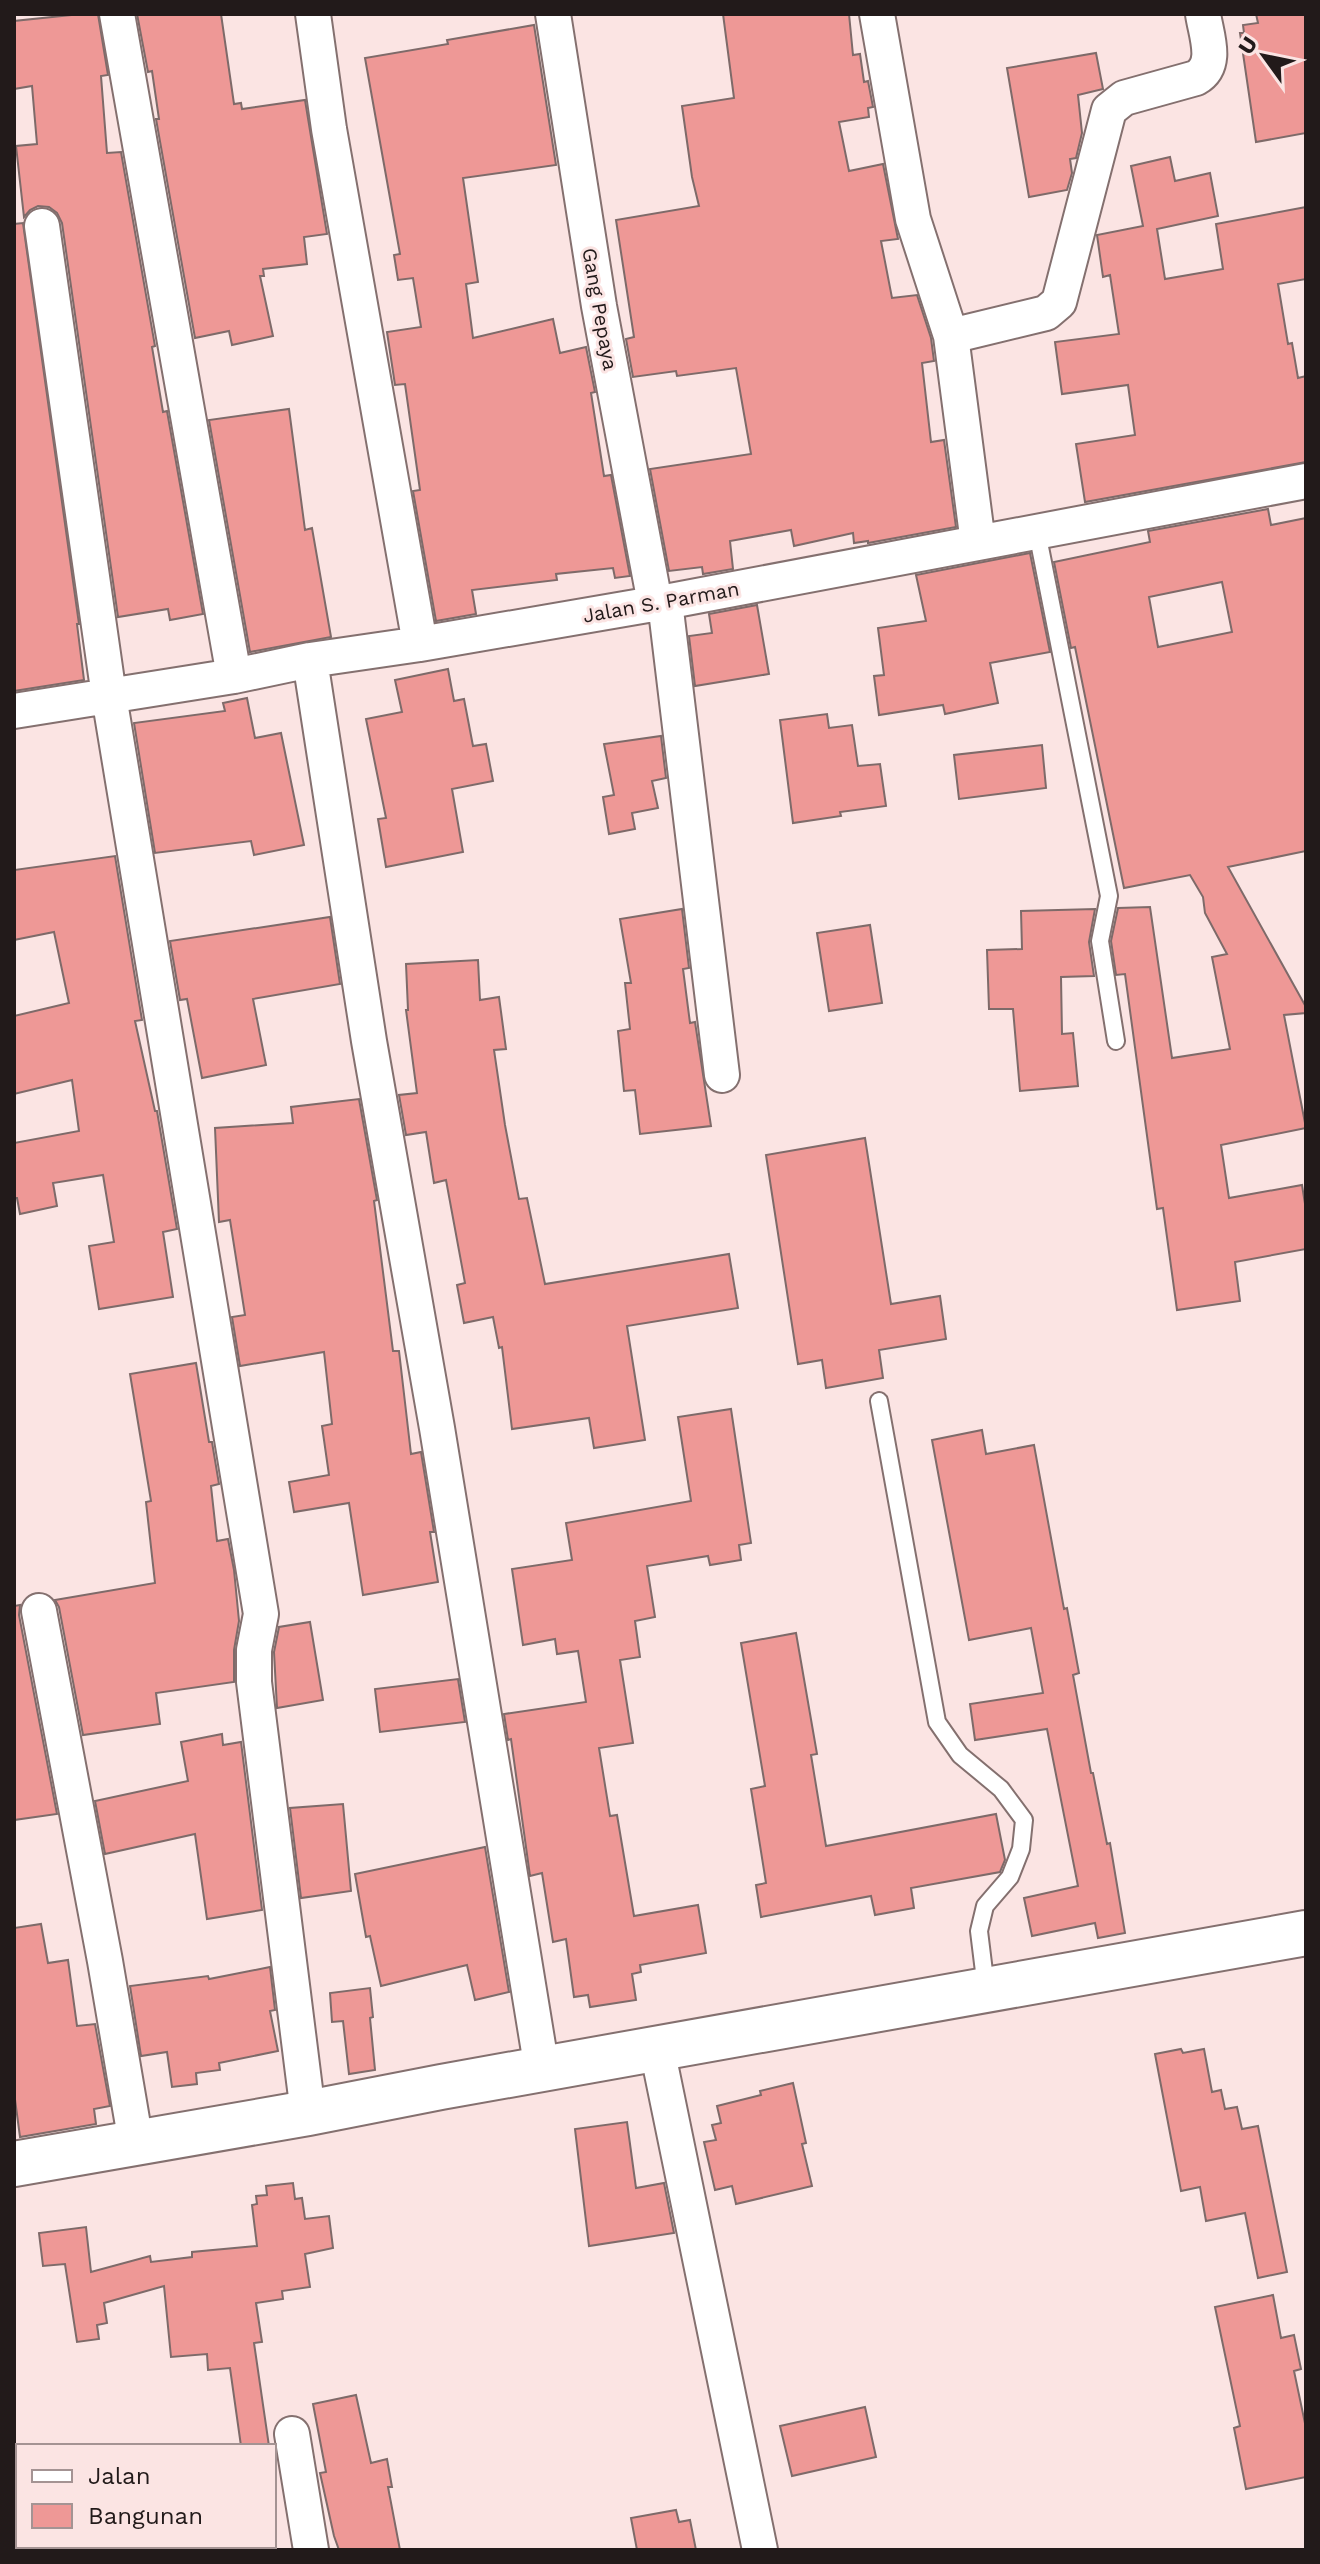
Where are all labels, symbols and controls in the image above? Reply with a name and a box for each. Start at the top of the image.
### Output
north arrow [1224,16,1304,96]
text: U [1233,32,1262,59]
street label: Gang Pepaya [577,246,623,372]
street label: Jalan S. Parman [581,576,741,628]
legend [16,2444,276,2548]
text: Jalan [88,2462,151,2490]
text: Bangunan [88,2502,203,2530]

